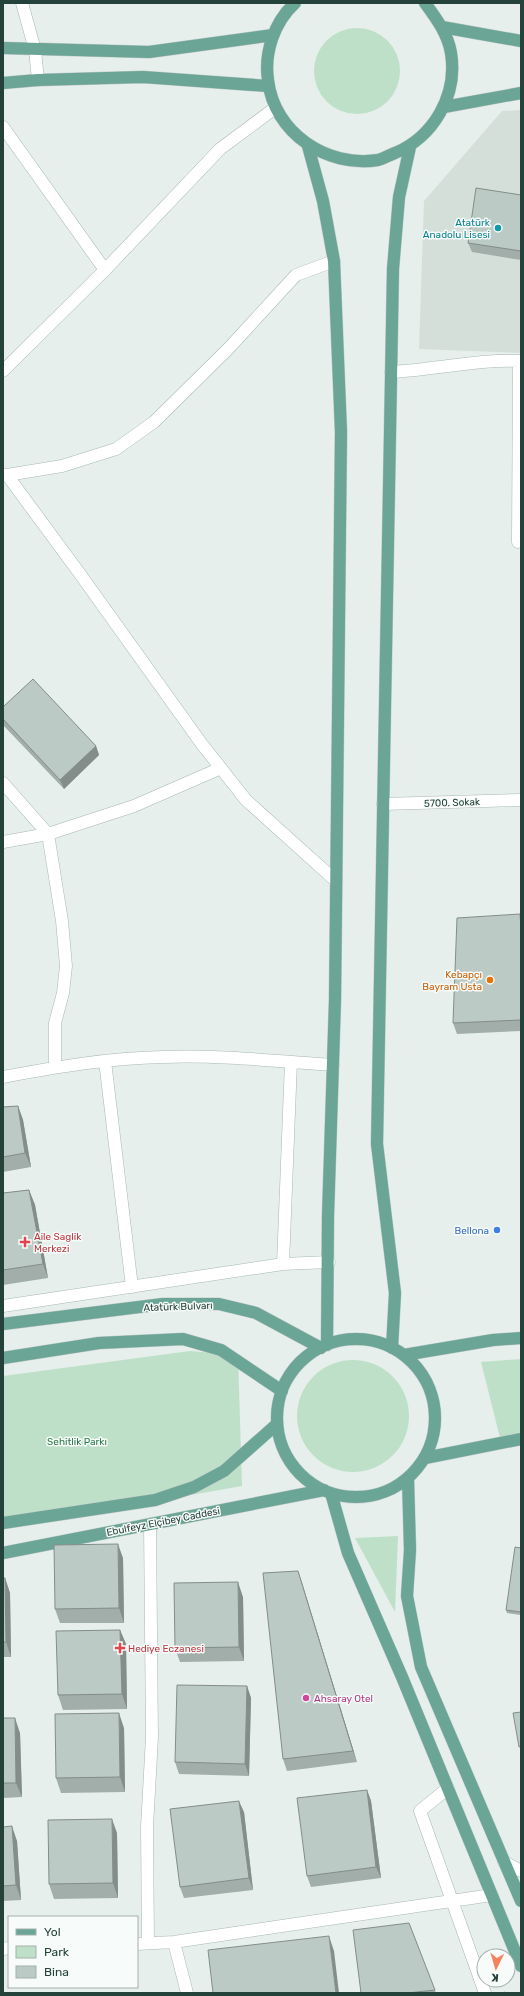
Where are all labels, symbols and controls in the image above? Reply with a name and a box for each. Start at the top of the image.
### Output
place label: Atatürk Anadolu Lisesi [423,217,491,241]
marker: Atatürk Anadolu Lisesi [493,223,503,233]
street label: 5700. Sokak [424,796,481,810]
place label: Kebapçı Bayram Usta [422,969,482,993]
marker: Kebapçı Bayram Usta [485,975,495,985]
place label: Bellona [455,1225,489,1237]
marker: Bellona [492,1225,502,1235]
place label: Aile Saglik Merkezi [34,1231,82,1255]
marker: Aile Saglik Merkezi [19,1236,31,1248]
street label: Atatürk Bulvarı [143,1300,213,1314]
park label: Sehitlik Parkı [47,1436,107,1448]
street label: Ebulfeyz Elçibey Caddesi [105,1505,221,1539]
marker: Hediye Eczanesi [115,1643,125,1653]
place label: Hediye Eczanesi [128,1643,204,1655]
marker: Ahsaray Otel [301,1693,311,1703]
place label: Ahsaray Otel [314,1693,373,1705]
legend [8,1916,138,1988]
text: Yol [44,1925,61,1939]
text: Park [44,1945,70,1959]
north arrow [476,1948,516,1988]
text: Bina [44,1965,69,1979]
text: K [490,1971,499,1984]

